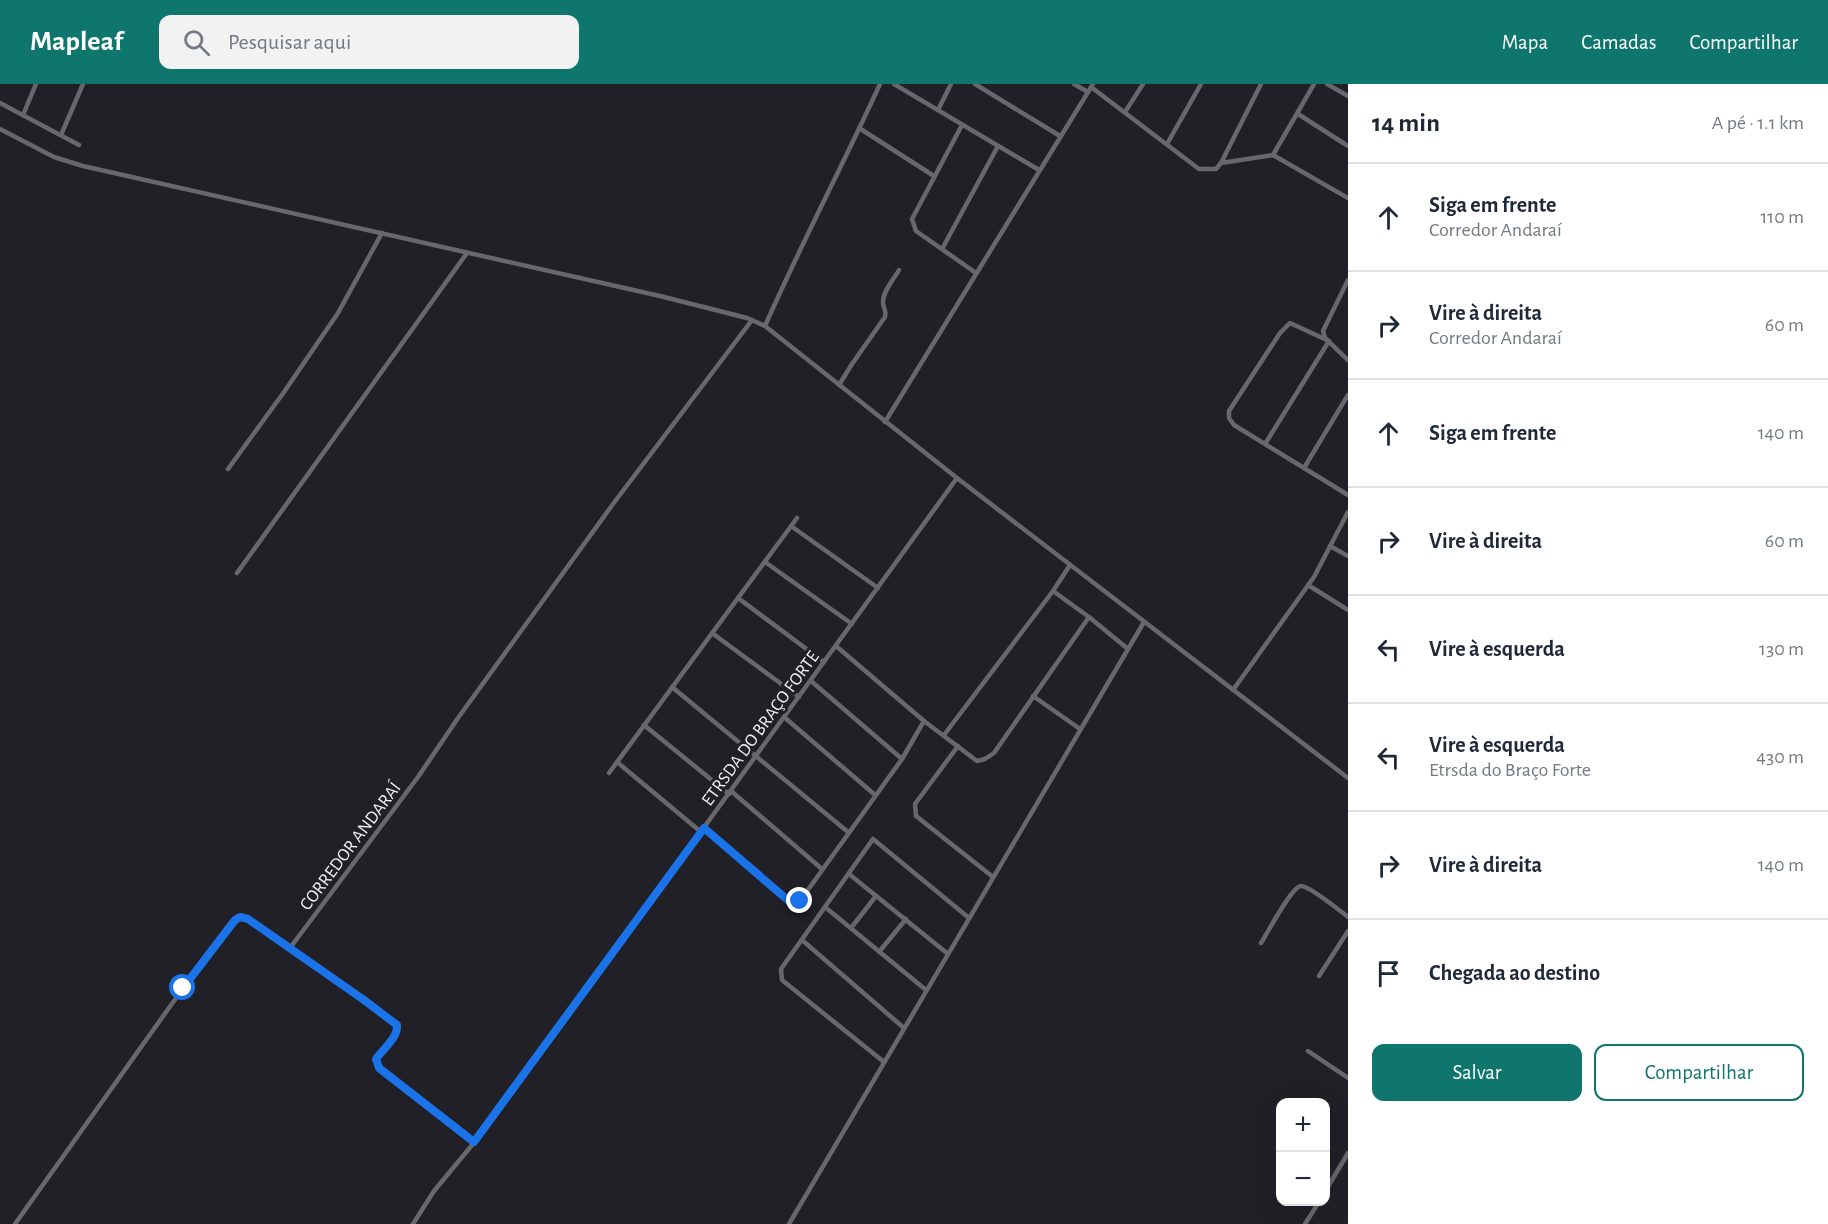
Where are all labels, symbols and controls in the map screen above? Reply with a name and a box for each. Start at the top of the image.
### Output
search box [159,15,579,69]
icon: search [180,26,213,59]
text: Mapleaf [30,28,123,56]
text: Pesquisar aqui [228,31,351,53]
text: Mapa [1502,32,1548,53]
text: Camadas [1581,32,1656,53]
text: Compartilhar [1689,32,1798,53]
text: 14 min [1372,110,1440,136]
text: A pé · 1.1 km [1712,113,1804,133]
text: Siga em frente [1429,194,1556,216]
icon: ahead [1372,201,1405,234]
text: 110 m [1760,207,1804,227]
text: Corredor Andaraí [1429,220,1562,240]
text: Vire à direita [1429,302,1542,324]
icon: right [1372,309,1405,342]
text: 60 m [1765,315,1804,335]
text: Corredor Andaraí [1429,328,1562,348]
icon: ahead [1372,417,1405,450]
text: Siga em frente [1429,422,1556,444]
text: 140 m [1758,423,1804,443]
icon: right [1372,525,1405,558]
text: Vire à direita [1429,530,1542,552]
text: 60 m [1765,531,1804,551]
icon: left [1372,633,1405,666]
text: Vire à esquerda [1429,638,1565,660]
text: 130 m [1759,639,1804,659]
street label: ETRSDA DO BRAÇO FORTE [699,648,823,809]
text: Vire à esquerda [1429,734,1565,756]
icon: left [1372,741,1405,774]
text: 430 m [1756,747,1804,767]
text: Etrsda do Braço Forte [1429,760,1591,780]
street label: CORREDOR ANDARAÍ [295,777,405,914]
icon: right [1372,849,1405,882]
text: Vire à direita [1429,854,1542,876]
text: 140 m [1758,855,1804,875]
route end [786,887,812,913]
icon: arrive [1372,957,1405,990]
text: Chegada ao destino [1429,962,1600,984]
route start [169,974,195,1000]
button: Salvar [1372,1044,1582,1101]
button: Compartilhar [1594,1044,1804,1101]
map controls [1276,1098,1330,1206]
button: + [1276,1098,1330,1152]
button: − [1276,1152,1330,1206]

